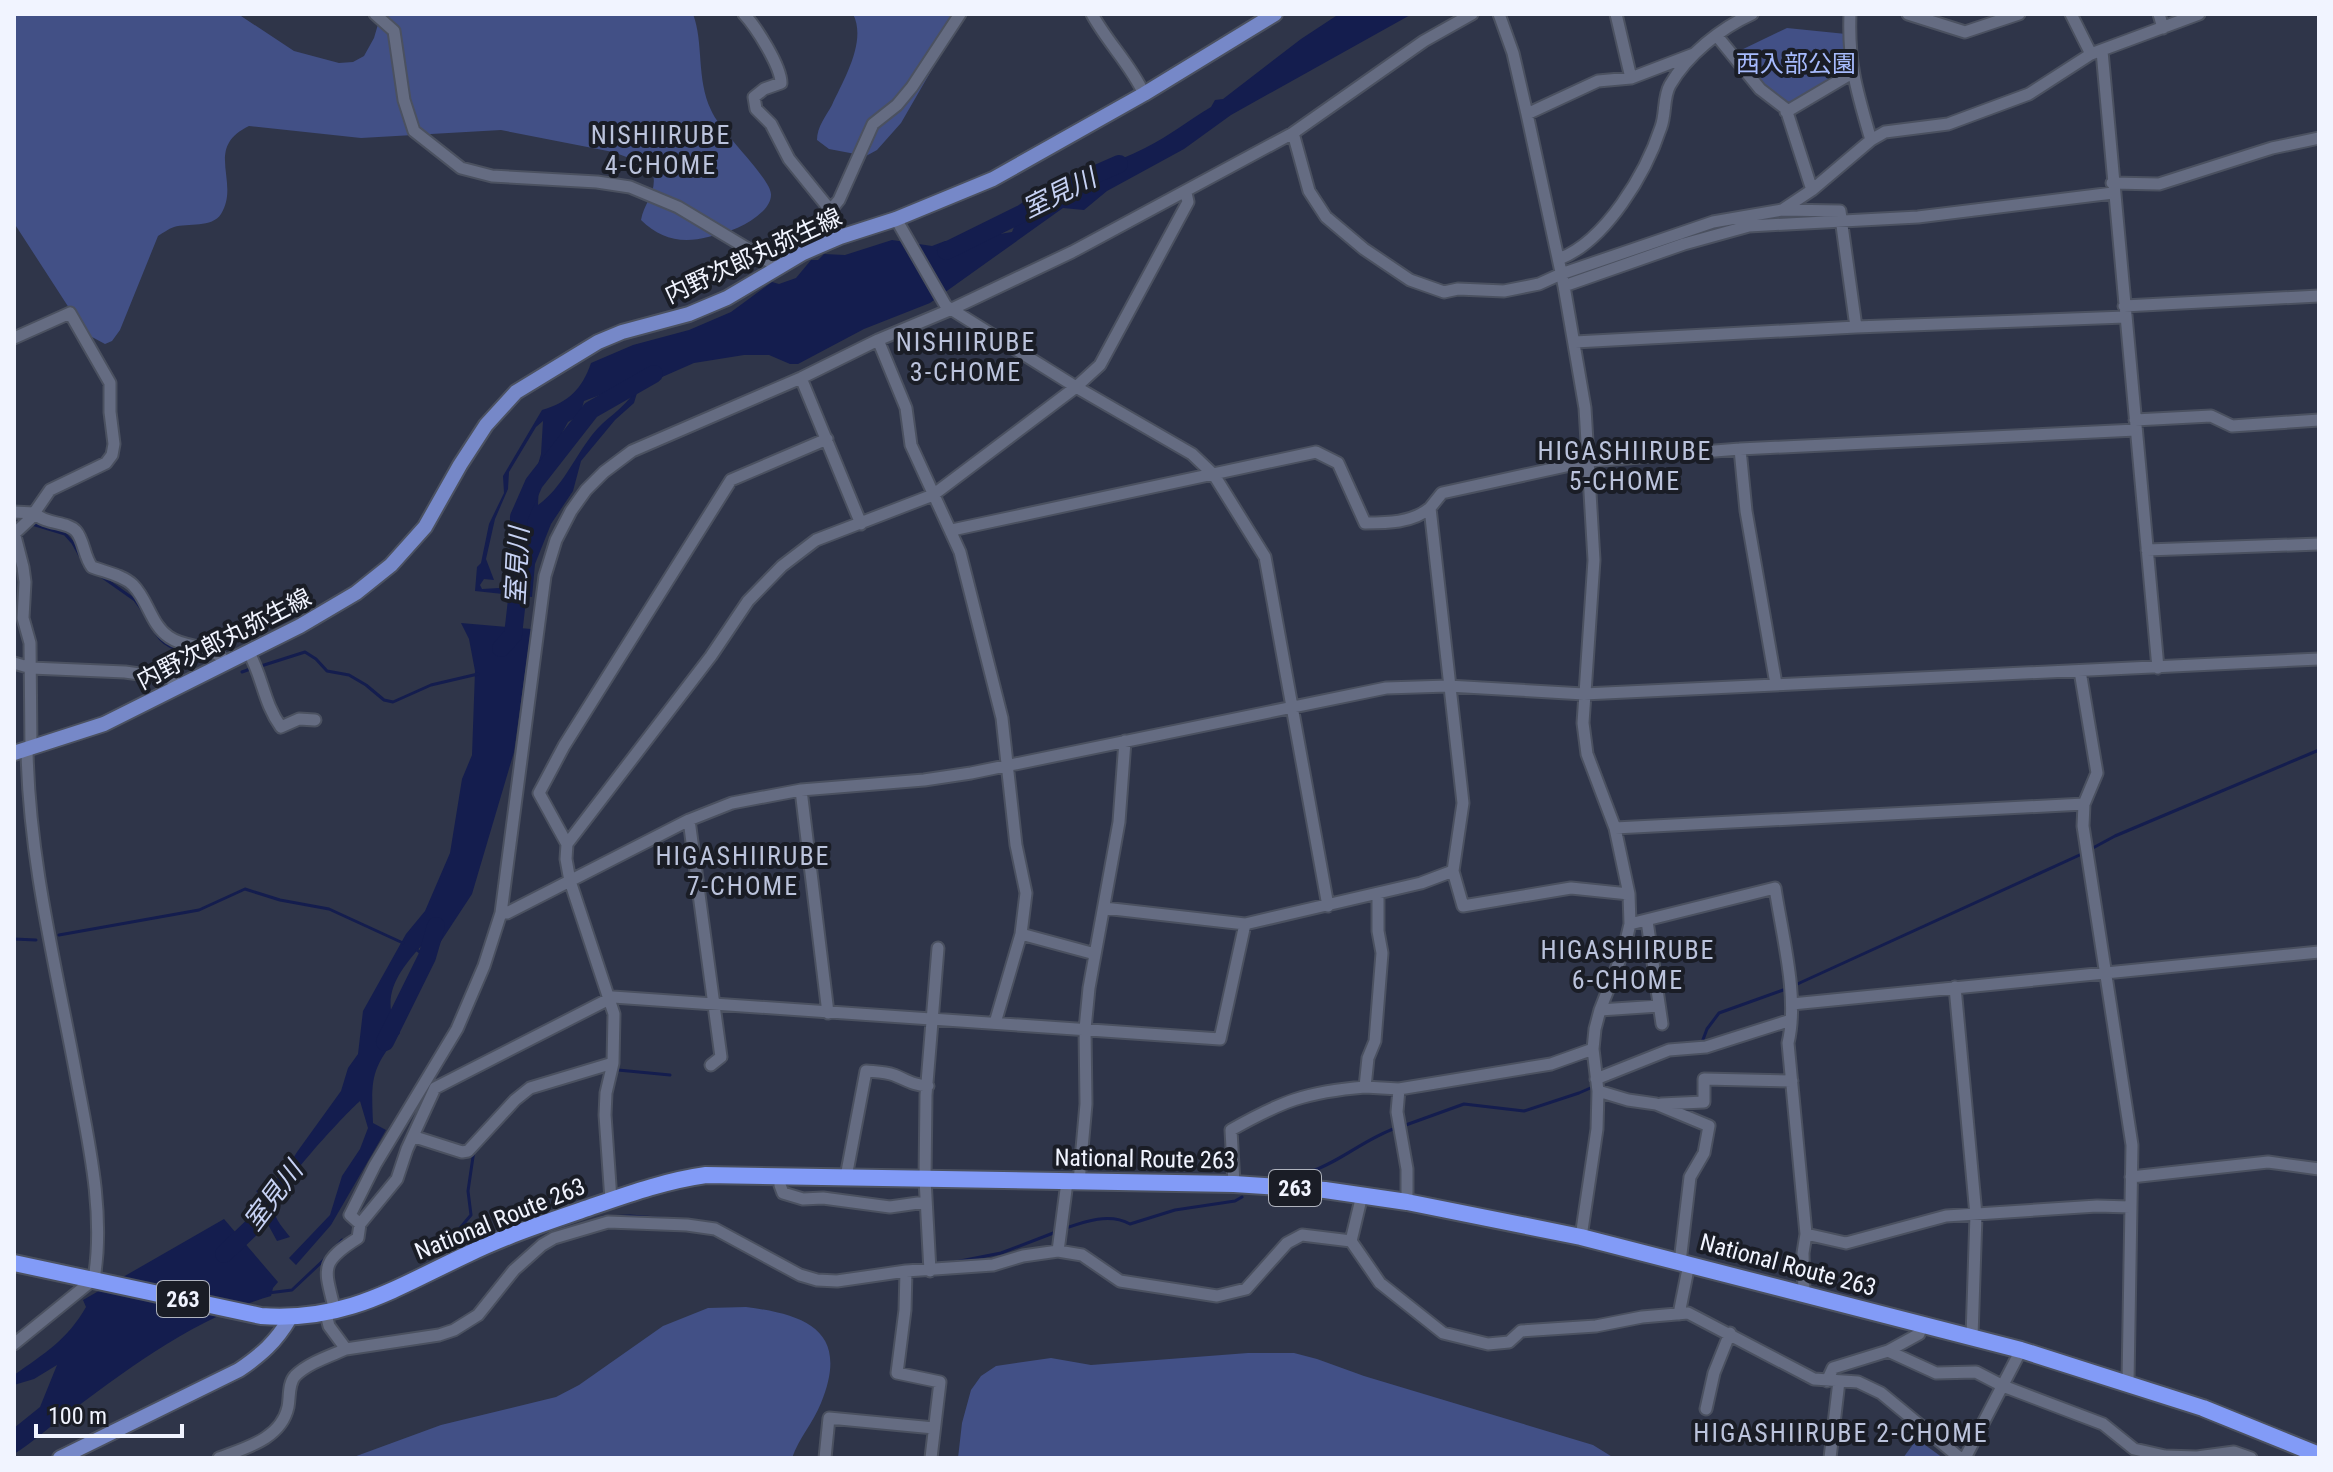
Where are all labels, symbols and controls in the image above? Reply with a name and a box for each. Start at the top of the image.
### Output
park label: 西入部公園 [1736,50,1856,78]
district label: NISHIIRUBE 4-CHOME [591,120,731,180]
water label: 室見川 [1017,161,1103,224]
street label: 内野次郎丸弥生線 [660,203,846,309]
district label: NISHIIRUBE 3-CHOME [896,327,1036,387]
district label: HIGASHIIRUBE 5-CHOME [1537,436,1713,496]
water label: 室見川 [500,523,534,606]
street label: 内野次郎丸弥生線 [132,583,316,695]
district label: HIGASHIIRUBE 7-CHOME [655,841,831,901]
district label: HIGASHIIRUBE 6-CHOME [1540,935,1716,995]
street label: National Route 263 [1054,1143,1236,1175]
water label: 室見川 [238,1153,310,1236]
road number: 263 [1269,1170,1321,1206]
street label: National Route 263 [411,1172,589,1266]
street label: National Route 263 [1697,1228,1879,1302]
road number: 263 [157,1281,209,1317]
scale bar [36,1388,182,1438]
text: 100 m [48,1402,107,1430]
district label: HIGASHIIRUBE 2-CHOME [1693,1418,1989,1448]

